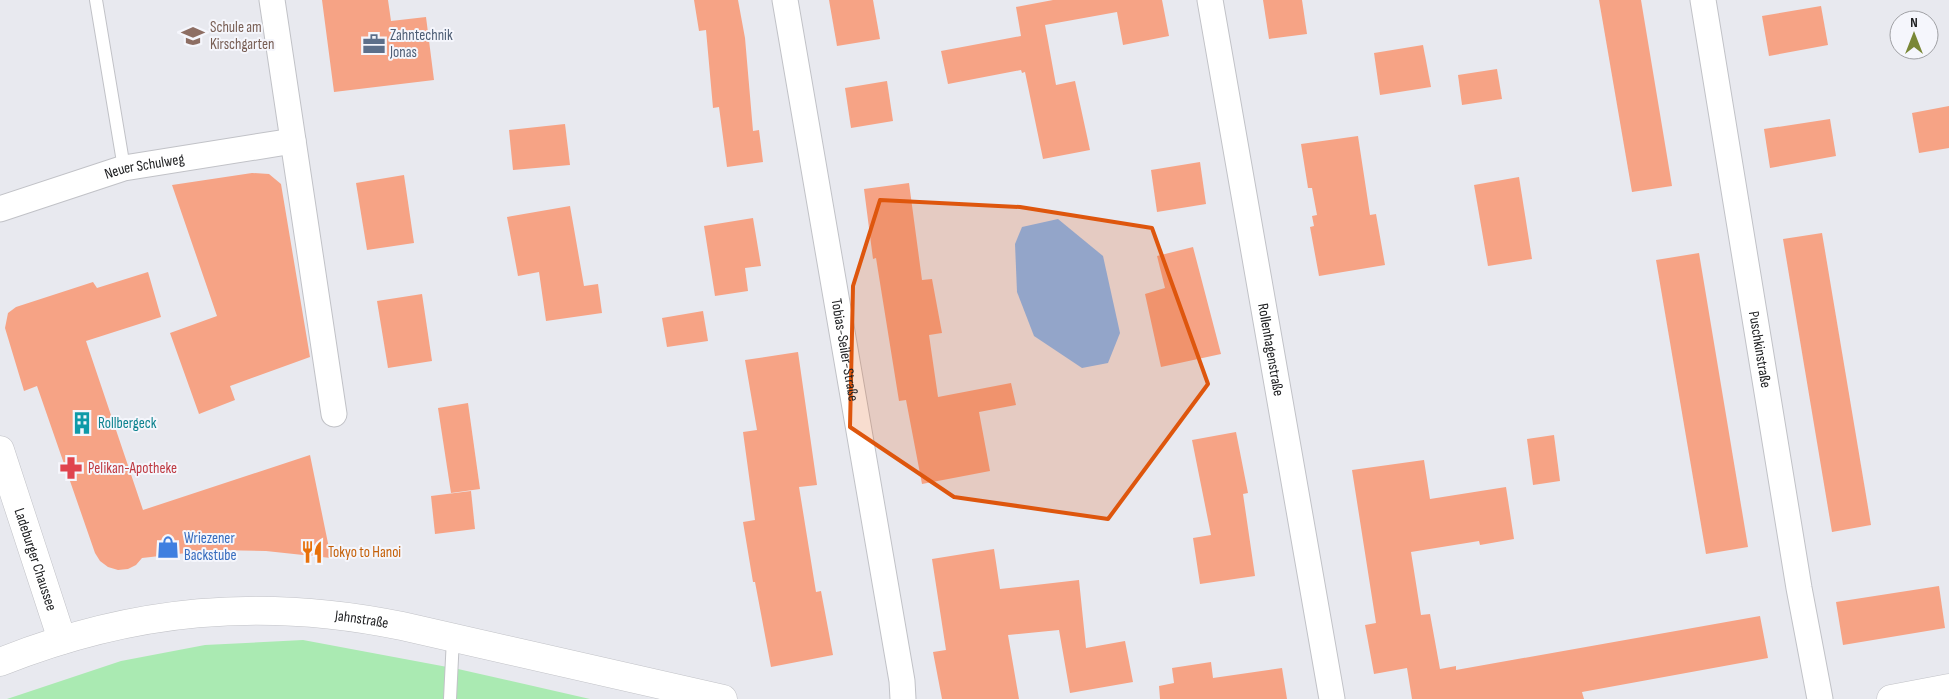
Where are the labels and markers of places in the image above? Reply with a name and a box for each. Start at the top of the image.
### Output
place label: Schule am Kirschgarten [210,18,274,54]
school or university icon: Schule am Kirschgarten [180,23,206,49]
place label: Zahntechnik Jonas [389,26,453,62]
office icon: Zahntechnik Jonas [361,31,387,57]
building icon: Rollbergeck [69,410,95,436]
place label: Rollbergeck [98,414,157,433]
pharmacy icon: Pelikan-Apotheke [58,455,84,481]
place label: Pelikan-Apotheke [88,459,177,478]
place label: Wriezener Backstube [184,529,237,565]
shop icon: Wriezener Backstube [155,534,181,560]
restaurant icon: Tokyo to Hanoi [299,539,325,565]
place label: Tokyo to Hanoi [328,543,401,562]

